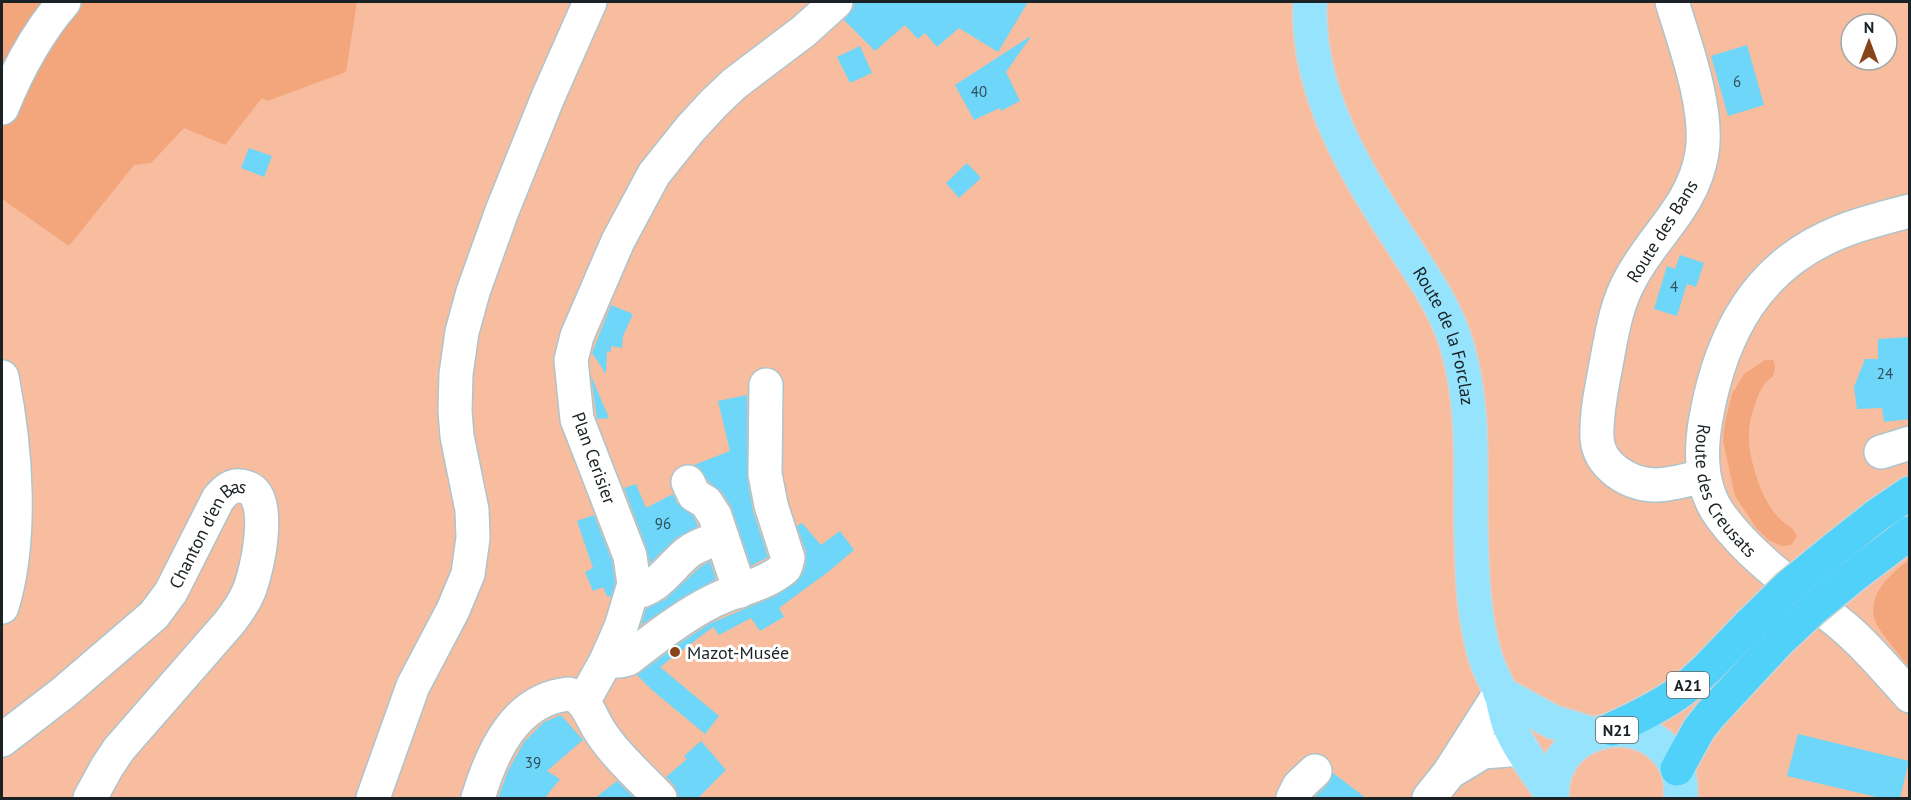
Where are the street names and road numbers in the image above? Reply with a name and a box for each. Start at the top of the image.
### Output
street label: Route des Bans [1621,175,1703,287]
street label: Route de la Forclaz [1409,262,1480,406]
street label: Plan Cerisier [567,409,621,507]
street label: Route des Creusats [1691,423,1762,562]
street label: Chanton d'en Bas [163,474,249,592]
road number: A21 [1667,672,1709,698]
road number: N21 [1596,717,1638,743]

